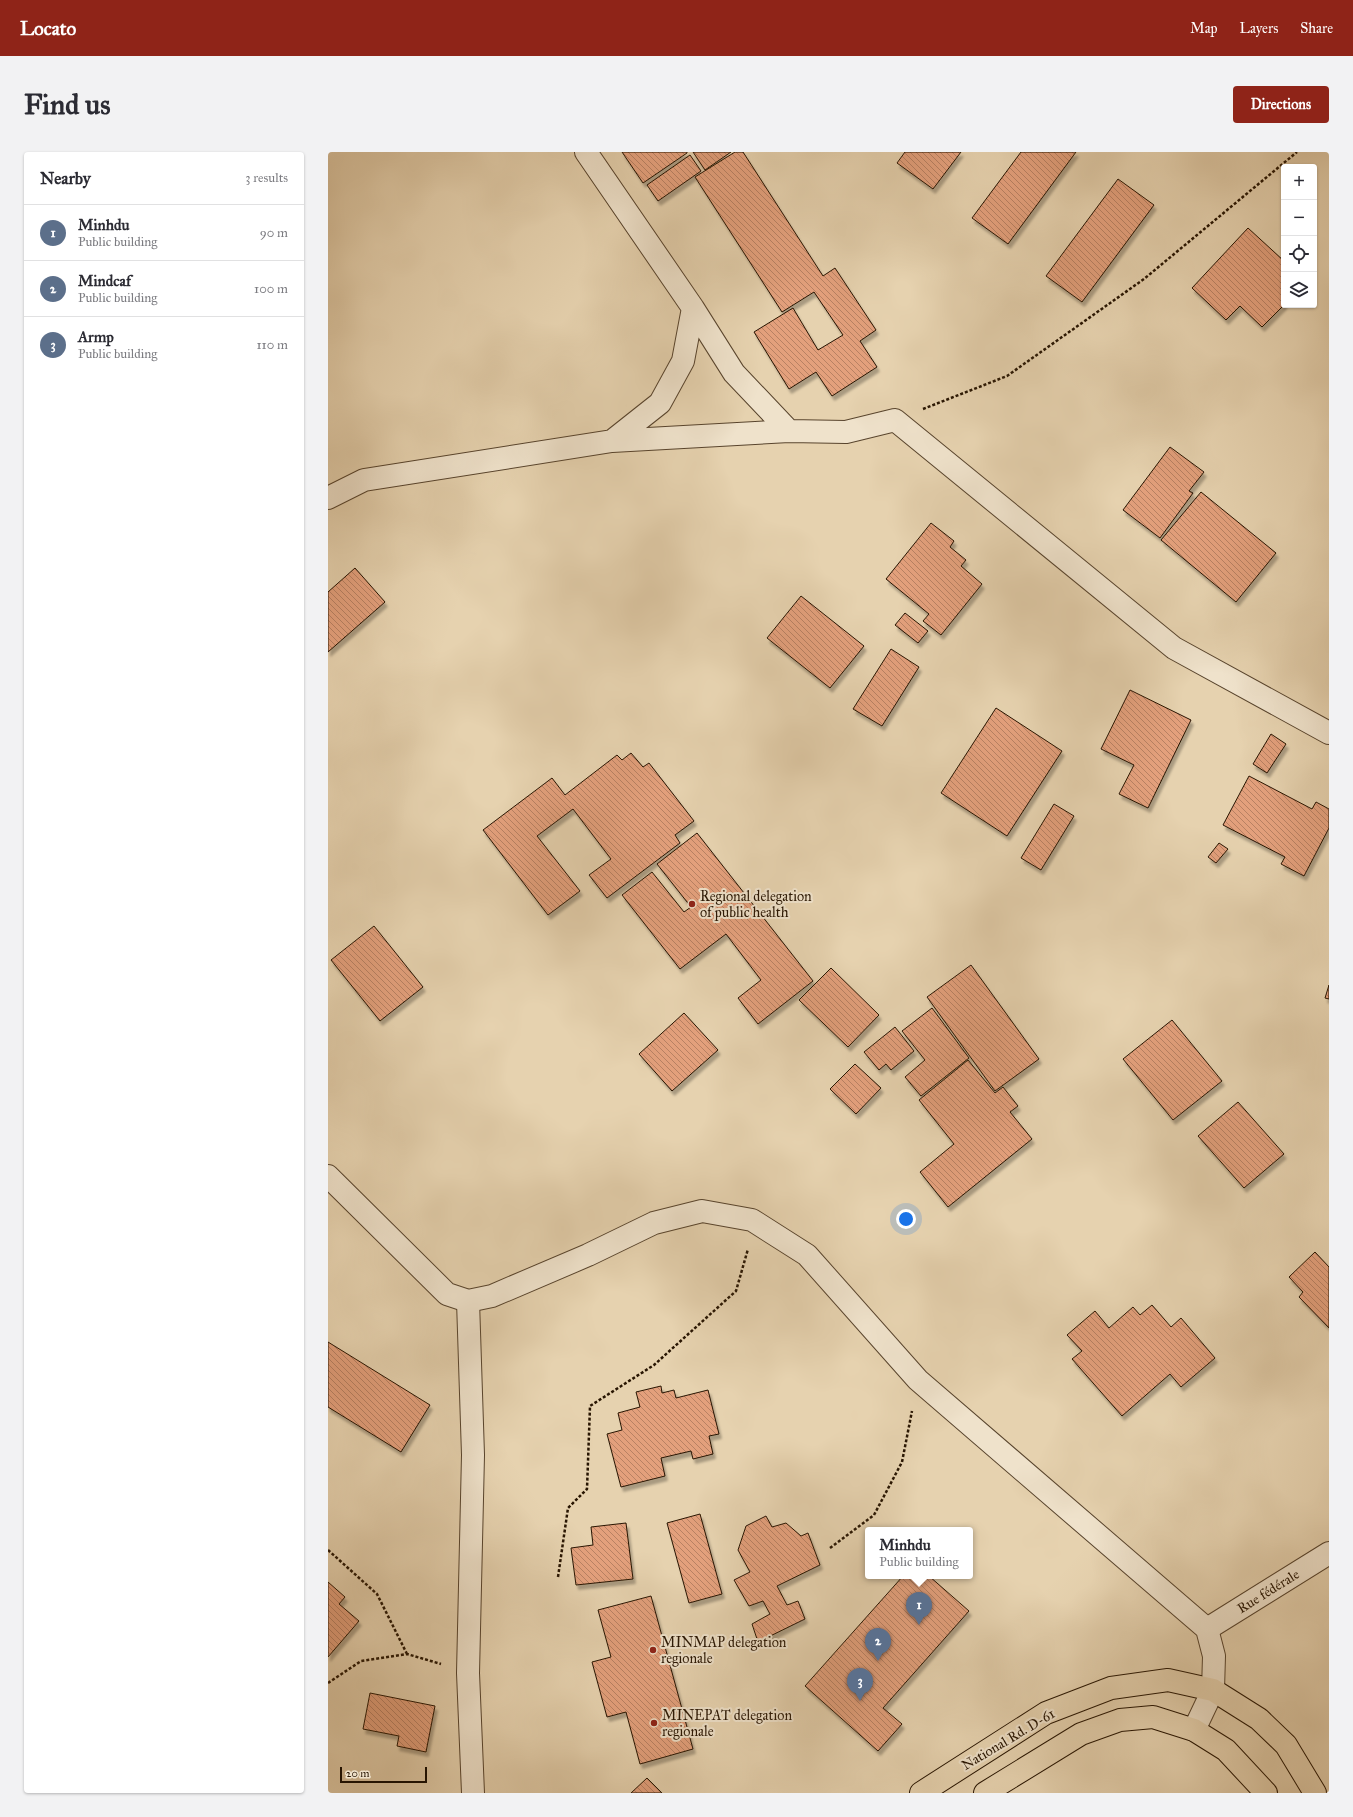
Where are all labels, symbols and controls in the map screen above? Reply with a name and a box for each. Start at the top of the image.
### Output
text: Locato [20,17,76,40]
text: Map [1190,20,1218,37]
text: Layers [1240,20,1278,37]
text: Share [1300,20,1333,37]
button: Directions [1233,86,1329,123]
text: Find us [24,87,110,122]
map controls [1281,164,1317,308]
button: + [1281,164,1317,200]
text: Nearby [40,168,91,189]
text: 3 results [245,170,288,186]
button: − [1281,200,1317,236]
text: Minhdu [78,216,130,234]
text: 1 [50,225,56,241]
text: 90 m [260,225,288,241]
text: Public building [78,234,157,250]
button: locate [1281,236,1317,272]
text: Mindcaf [78,272,131,290]
button: layers [1281,272,1317,308]
text: 2 [50,281,56,297]
text: 100 m [254,281,288,297]
text: Public building [78,290,157,306]
text: Armp [78,328,114,346]
text: 3 [50,337,56,353]
text: 110 m [256,337,288,353]
text: Public building [78,346,157,362]
place label: Regional delegation of public health [700,888,812,921]
marker: Regional delegation of public health [687,899,697,909]
your location [896,1209,916,1229]
popup [865,1527,973,1579]
text: Minhdu [879,1536,931,1554]
text: Public building [879,1554,959,1570]
street label: Rue fédérale [1234,1566,1303,1617]
pin: 1 [906,1592,932,1625]
pin: 2 [865,1628,891,1661]
place label: MINMAP delegation regionale [661,1634,787,1667]
marker: MINMAP delegation regionale [648,1645,658,1655]
pin: 3 [847,1668,873,1701]
street label: National Rd. D-61 [959,1705,1058,1774]
place label: MINEPAT delegation regionale [662,1707,792,1740]
marker: MINEPAT delegation regionale [649,1718,659,1728]
scale bar [340,1765,427,1784]
text: 20 m [346,1767,369,1780]

